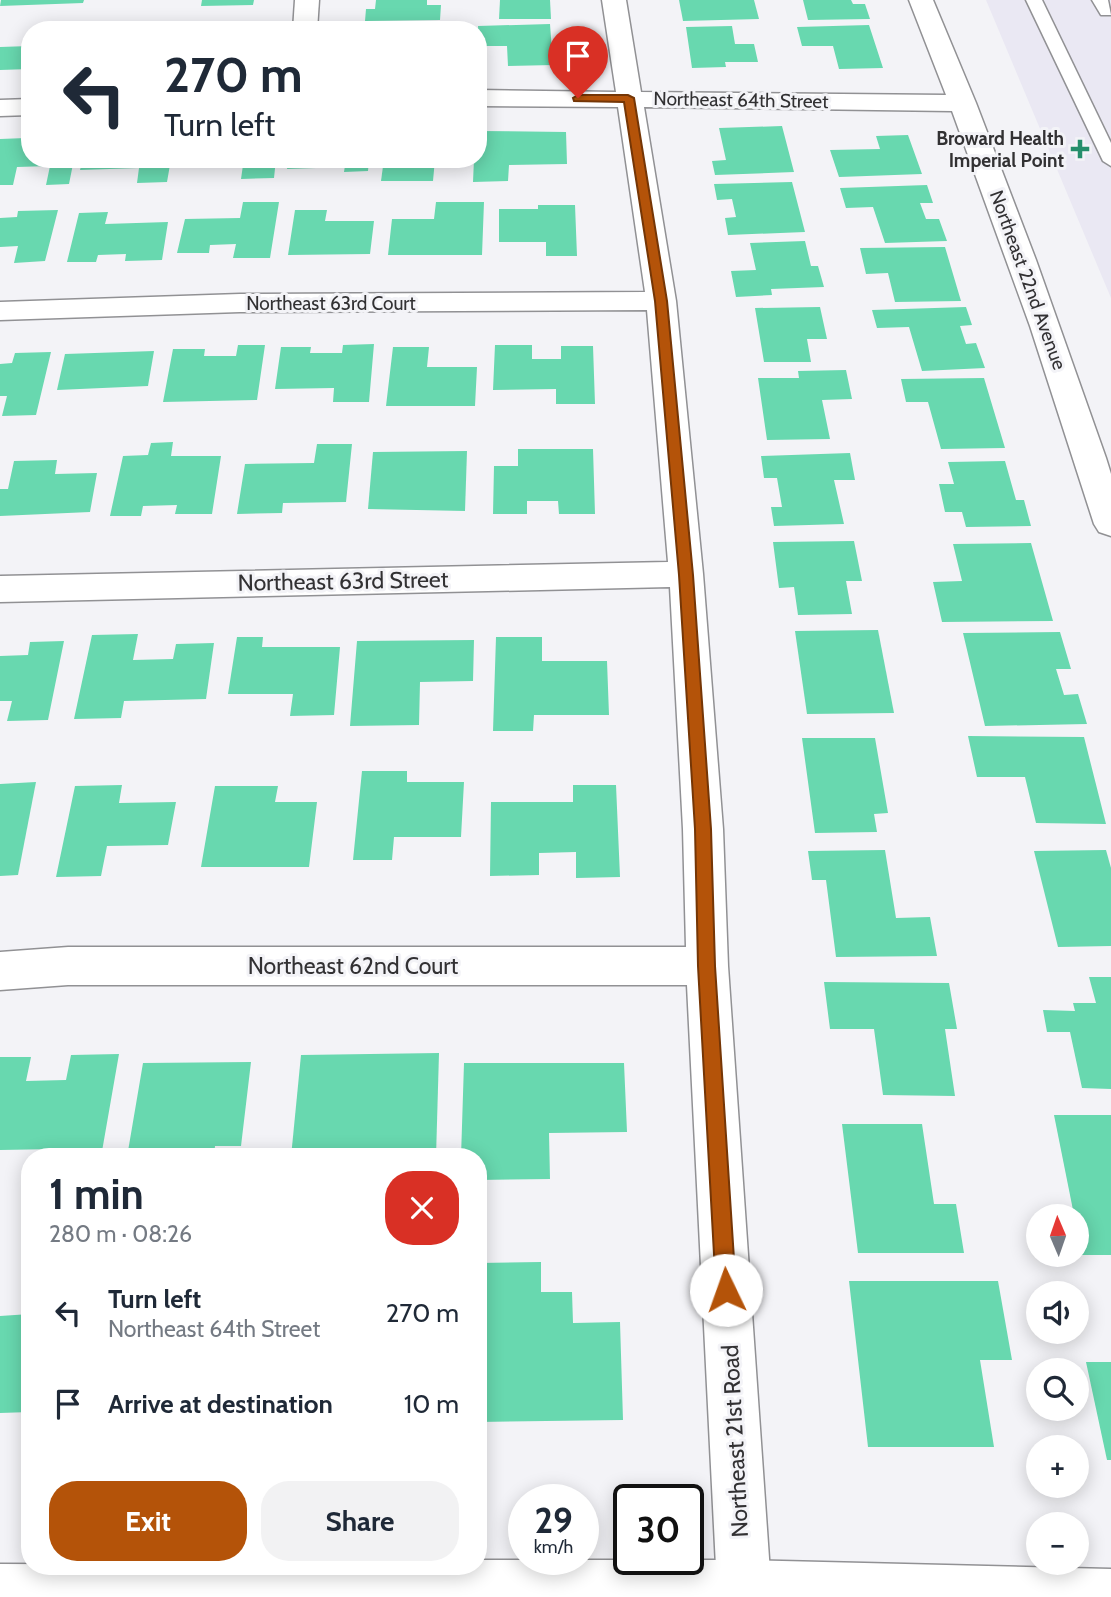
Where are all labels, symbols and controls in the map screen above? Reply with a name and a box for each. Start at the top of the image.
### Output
pin [548,26,608,98]
icon: arrive [559,37,597,75]
text: 270 m [164,45,303,104]
icon: left [49,49,140,140]
street label: Northeast 64th Street [653,87,829,113]
text: Turn left [164,105,275,144]
place label: Broward Health Imperial Point [936,127,1064,172]
marker: Broward Health Imperial Point [1070,139,1090,159]
street label: Northeast 22nd Avenue [985,187,1071,373]
street label: Northeast 63rd Court [246,292,416,315]
street label: Northeast 63rd Street [237,565,449,597]
street label: Northeast 62nd Court [248,952,459,980]
text: 1 min [49,1168,144,1220]
button: close [385,1171,459,1245]
north arrow [1026,1204,1088,1267]
map controls [1026,1204,1089,1575]
text: 280 m · 08:26 [49,1220,192,1248]
position arrow [689,1253,763,1327]
button: sound [1026,1281,1089,1344]
text: Turn left [108,1283,201,1315]
icon: left [49,1294,87,1332]
text: 270 m [386,1297,459,1329]
text: Northeast 64th Street [108,1315,320,1343]
street label: Northeast 21st Road [716,1344,754,1538]
button: search [1026,1358,1089,1421]
icon: arrive [49,1385,87,1423]
text: Arrive at destination [108,1388,333,1420]
text: 10 m [404,1388,459,1420]
button: + [1026,1435,1089,1498]
button: Exit [49,1481,247,1561]
button: Share [261,1481,459,1561]
speed limit sign: 30 [613,1484,704,1575]
text: 29 [534,1499,573,1542]
button: − [1026,1512,1089,1575]
text: km/h [534,1536,573,1558]

